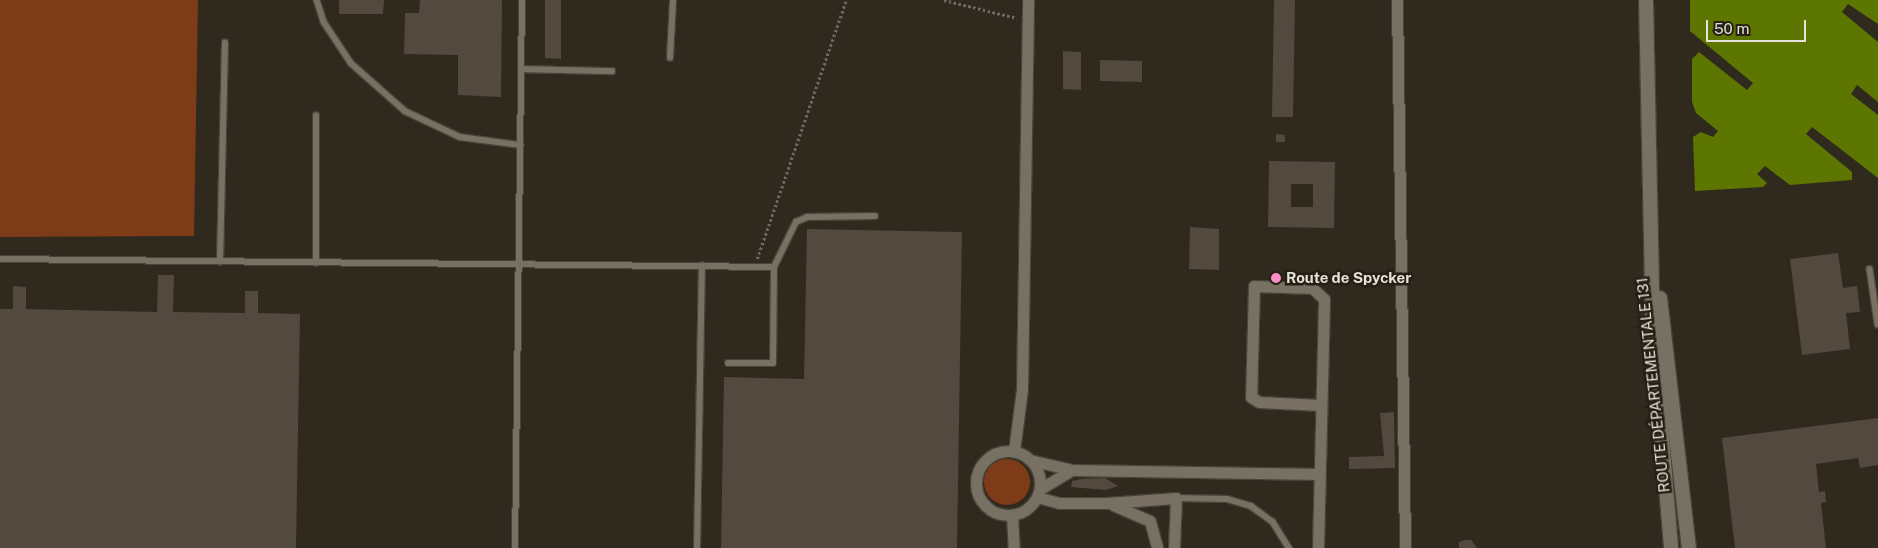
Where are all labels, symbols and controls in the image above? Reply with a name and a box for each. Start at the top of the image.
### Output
scale bar [1708,10,1808,42]
text: 50 m [1714,20,1749,37]
place label: Route de Spycker [1286,269,1412,287]
marker: Route de Spycker [1270,272,1282,284]
street label: ROUTE DÉPARTEMENTALE 131 [1633,277,1673,493]

